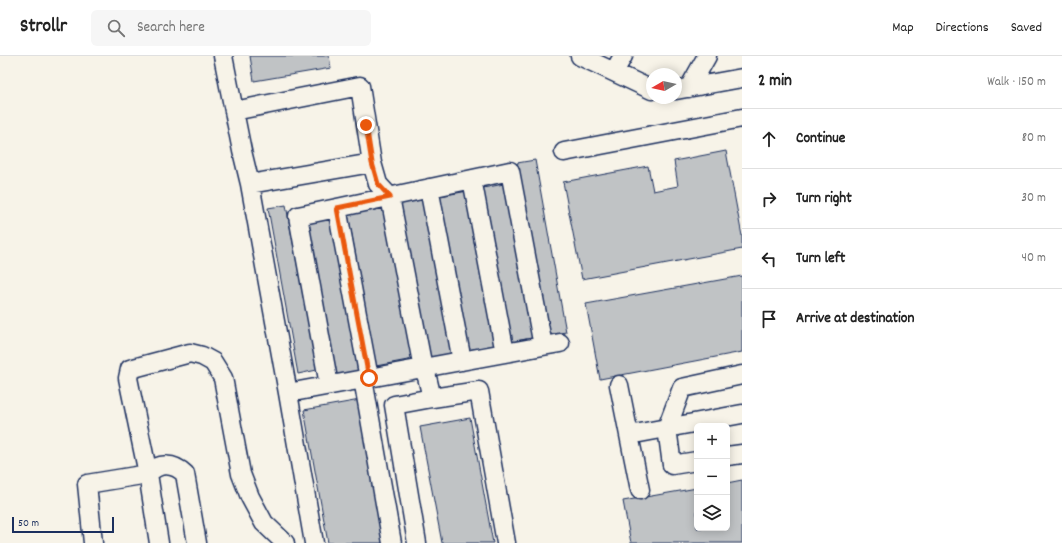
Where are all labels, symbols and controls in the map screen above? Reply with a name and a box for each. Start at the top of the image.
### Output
search box [91,10,371,46]
text: Strollr [20,14,67,41]
icon: search [105,17,127,39]
text: Search here [137,17,205,39]
text: Map [892,18,914,38]
text: Directions [936,18,989,38]
text: Saved [1011,18,1042,38]
north arrow [646,68,682,104]
text: 2 min [758,70,792,94]
text: Walk · 150 m [987,73,1046,92]
route end [357,116,375,134]
icon: ahead [758,128,780,150]
text: Continue [796,128,845,150]
text: 80 m [1022,129,1046,148]
icon: right [758,188,780,210]
text: Turn right [796,188,852,210]
text: 30 m [1021,189,1046,208]
icon: left [758,248,780,270]
text: Turn left [796,248,845,270]
text: 40 m [1022,249,1046,268]
icon: arrive [758,308,780,330]
text: Arrive at destination [796,308,914,330]
route start [360,369,378,387]
map controls [694,423,730,531]
button: + [694,423,730,459]
button: − [694,459,730,495]
button: layers [694,495,730,531]
scale bar [12,515,114,534]
text: 50 m [18,516,39,532]

